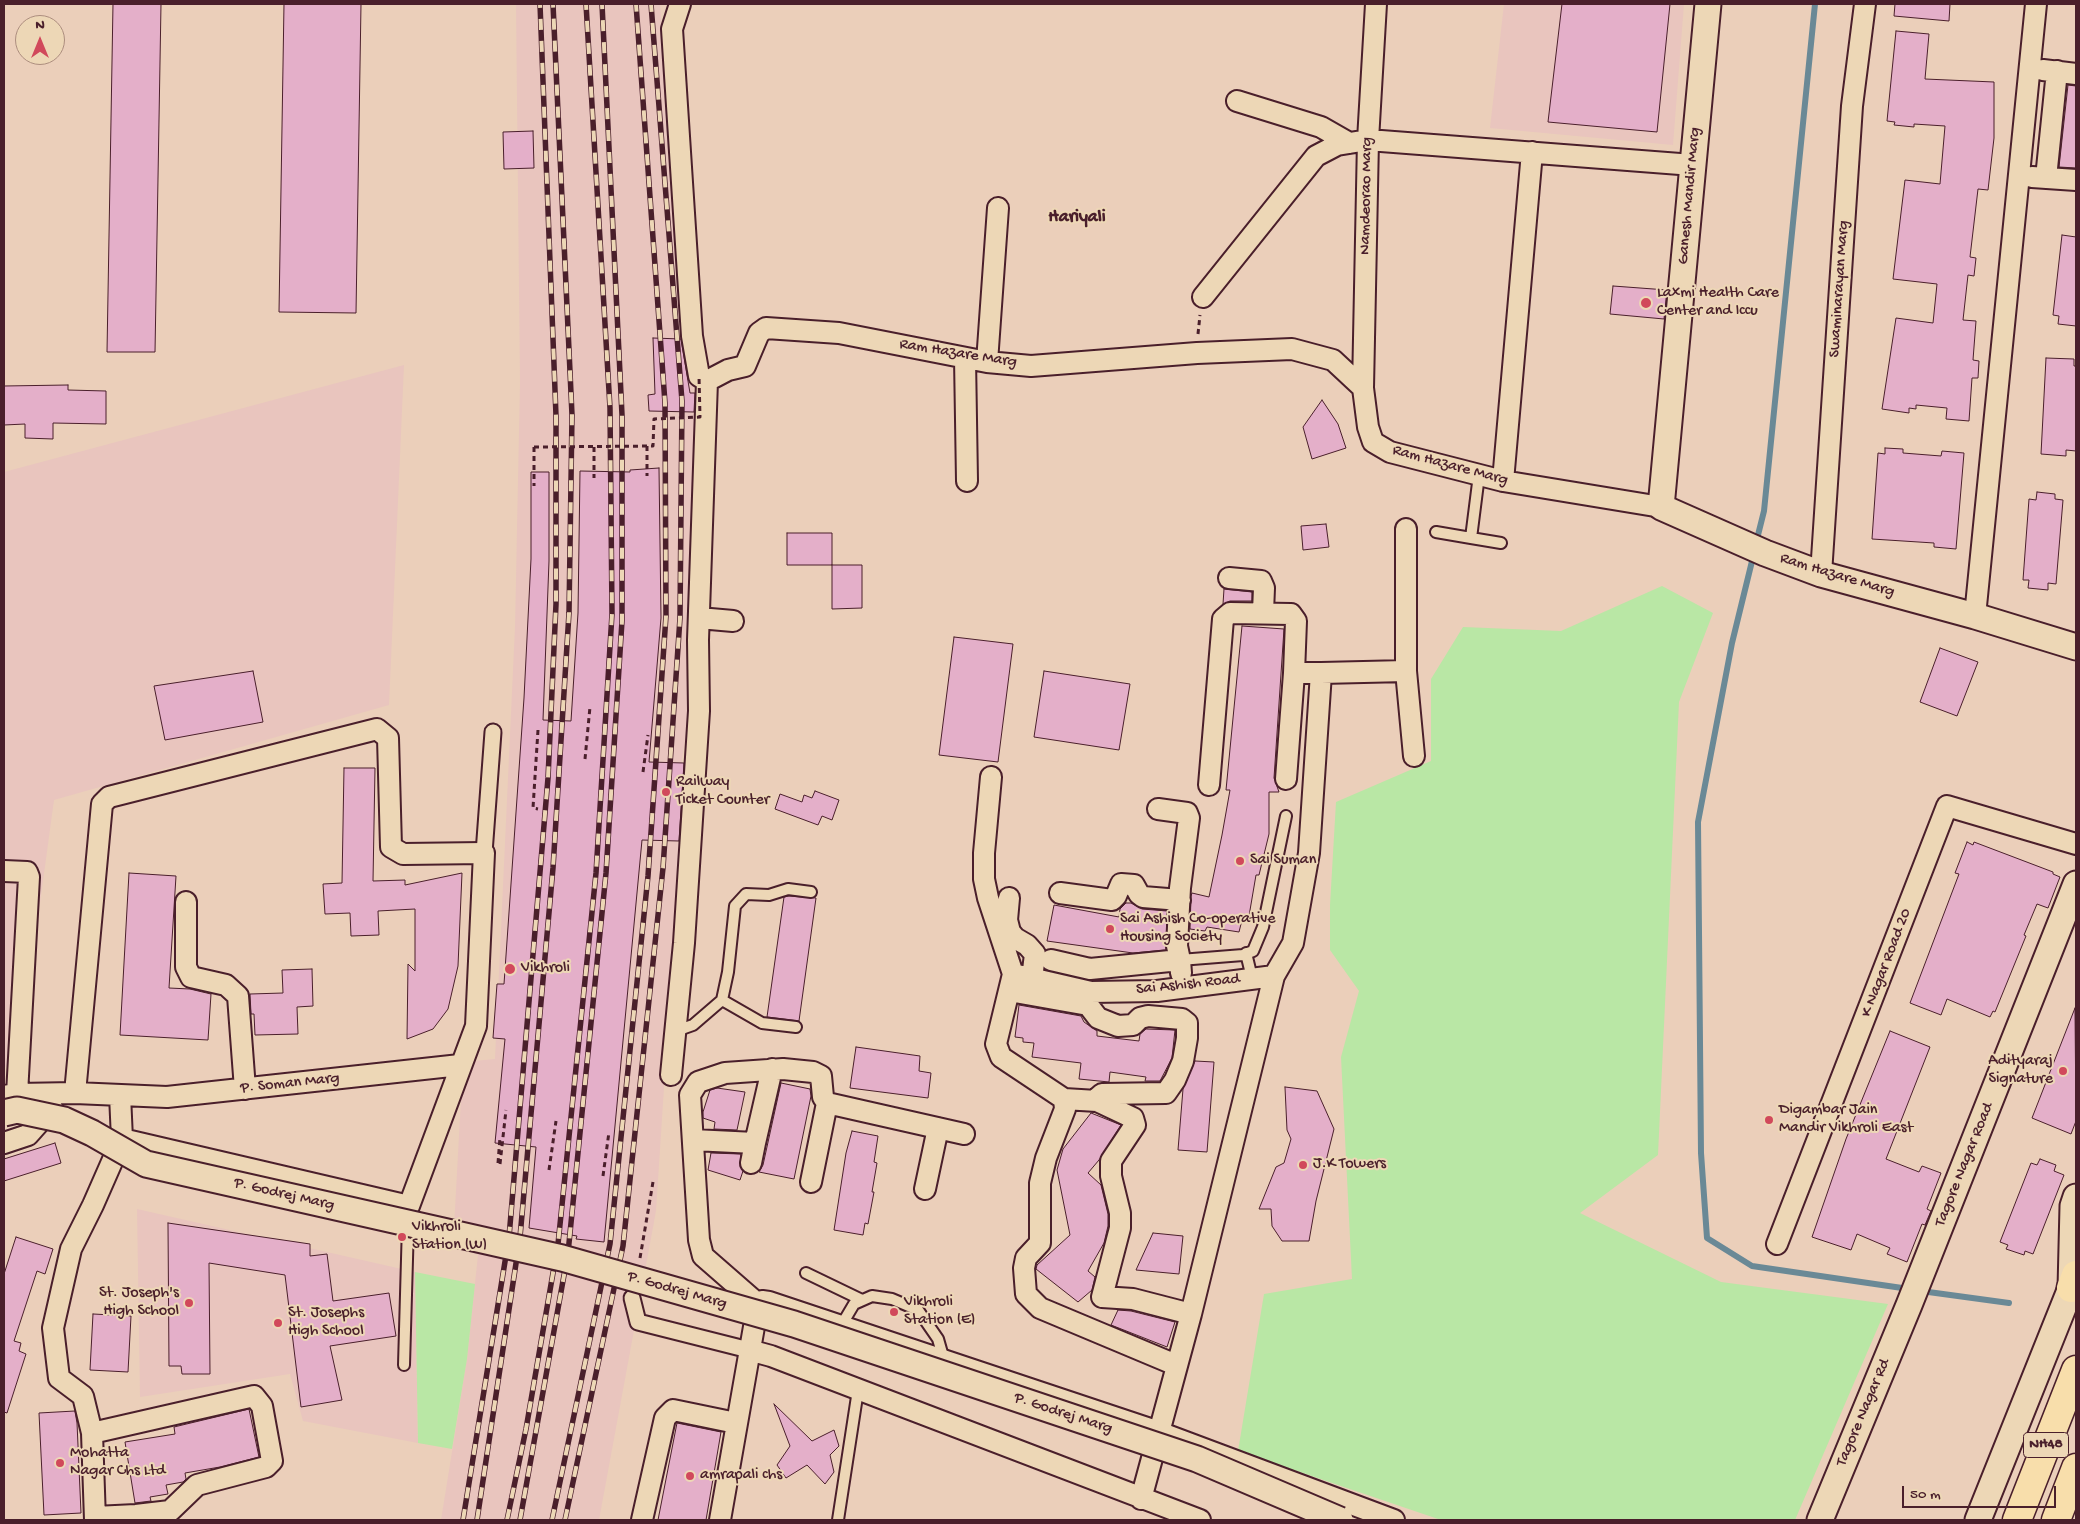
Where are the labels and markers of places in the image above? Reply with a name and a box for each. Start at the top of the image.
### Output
place label: Laxmi Health Care Center and Iccu [1657,284,1779,322]
marker: Laxmi Health Care Center and Iccu [1639,296,1653,310]
place label: Railway Ticket Counter [676,773,769,811]
marker: Railway Ticket Counter [660,786,672,798]
place label: Sai Suman [1250,851,1316,871]
marker: Sai Suman [1234,855,1246,867]
place label: Sai Ashish Co-operative Housing Society [1120,910,1276,948]
marker: Sai Ashish Co-operative Housing Society [1104,923,1116,935]
place label: Vikhroli [521,959,570,979]
marker: Vikhroli [503,962,517,976]
place label: Adityaraj Signature [1988,1052,2053,1090]
marker: Adityaraj Signature [2057,1065,2069,1077]
place label: Digambar Jain Mandir Vikhroli East [1779,1101,1913,1139]
marker: Digambar Jain Mandir Vikhroli East [1763,1114,1775,1126]
place label: J.K Towers [1313,1155,1386,1175]
marker: J.K Towers [1297,1159,1309,1171]
place label: Vikhroli Station (W) [412,1218,487,1256]
marker: Vikhroli Station (W) [396,1231,408,1243]
place label: St. Joseph's High School [99,1284,179,1322]
place label: Vikhroli Station (E) [904,1293,976,1331]
marker: St. Joseph's High School [183,1297,195,1309]
place label: St. Josephs High School [288,1304,364,1342]
marker: Vikhroli Station (E) [888,1306,900,1318]
marker: St. Josephs High School [272,1317,284,1329]
place label: Mohatta Nagar Chs Ltd [70,1444,165,1482]
marker: Mohatta Nagar Chs Ltd [54,1457,66,1469]
place label: amrapali chs [700,1466,782,1486]
marker: amrapali chs [684,1470,696,1482]

